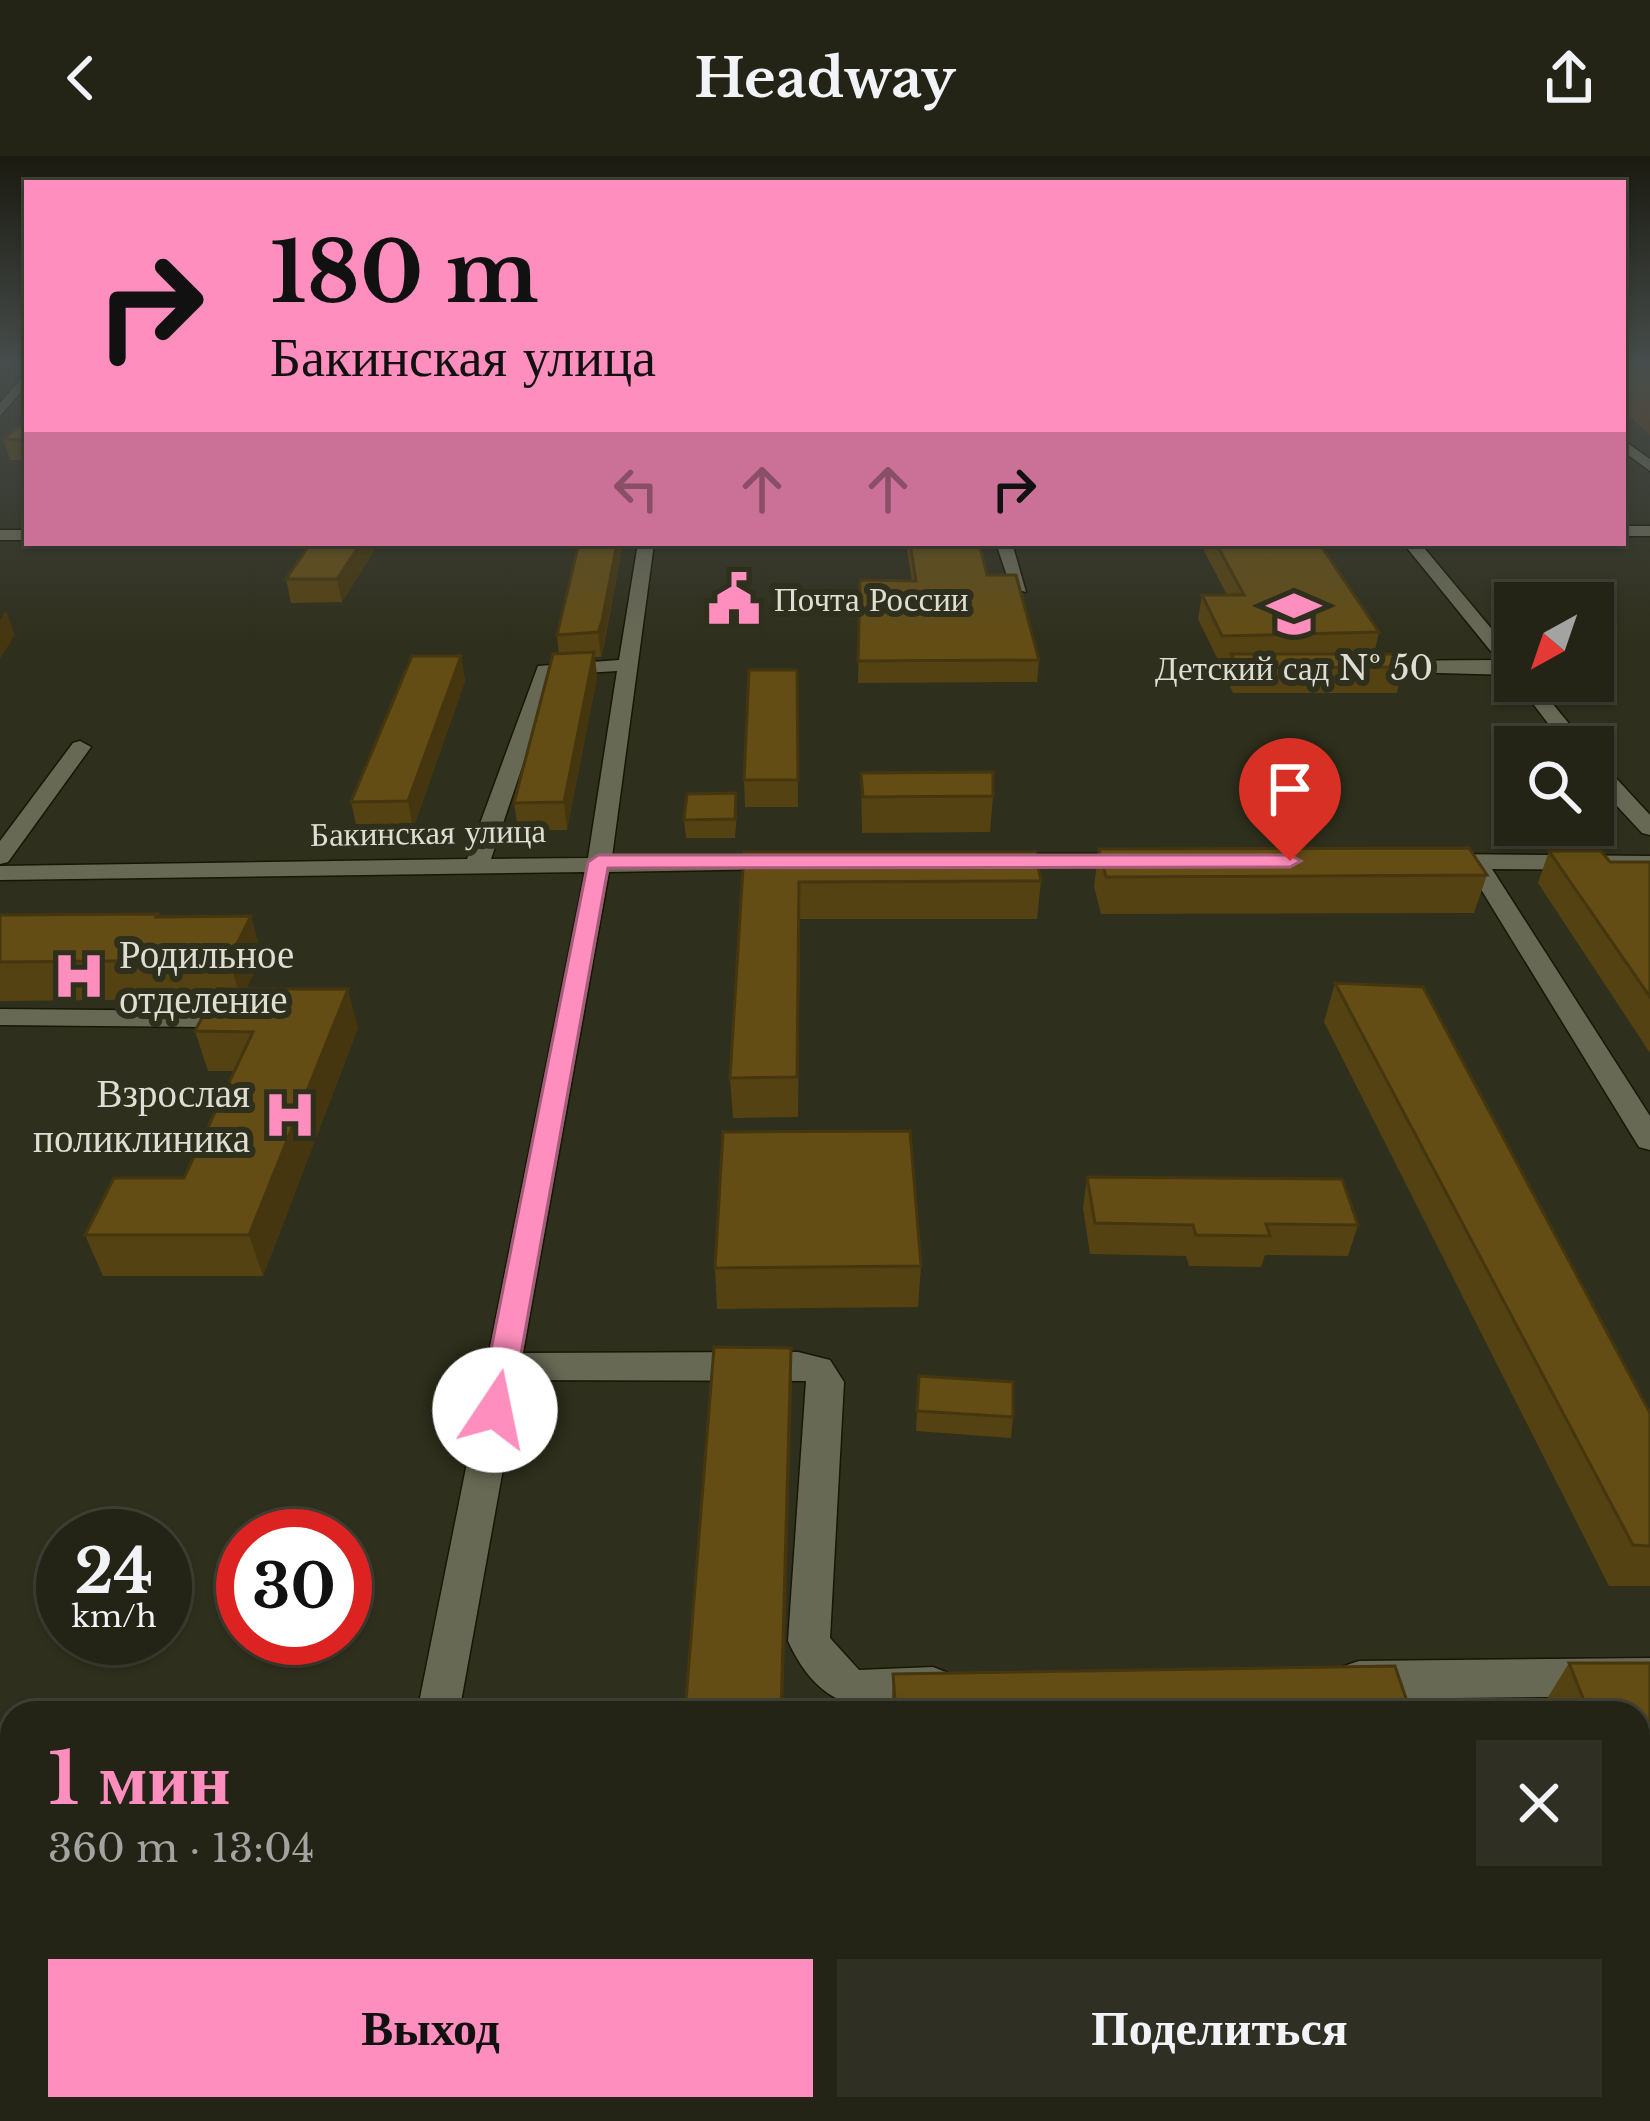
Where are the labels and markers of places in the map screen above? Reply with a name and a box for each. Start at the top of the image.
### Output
public building icon: Почта России [705,570,763,628]
place label: Почта России [774,579,968,620]
school or university icon: Детский сад № 50 [1265,585,1323,643]
place label: Детский сад № 50 [1155,648,1433,689]
pin [1239,738,1341,861]
place label: Родильное отделение [119,930,294,1024]
hospital icon: Родильное отделение [50,947,108,1005]
place label: Взрослая поликлиника [33,1069,250,1163]
hospital icon: Взрослая поликлиника [261,1086,319,1144]

